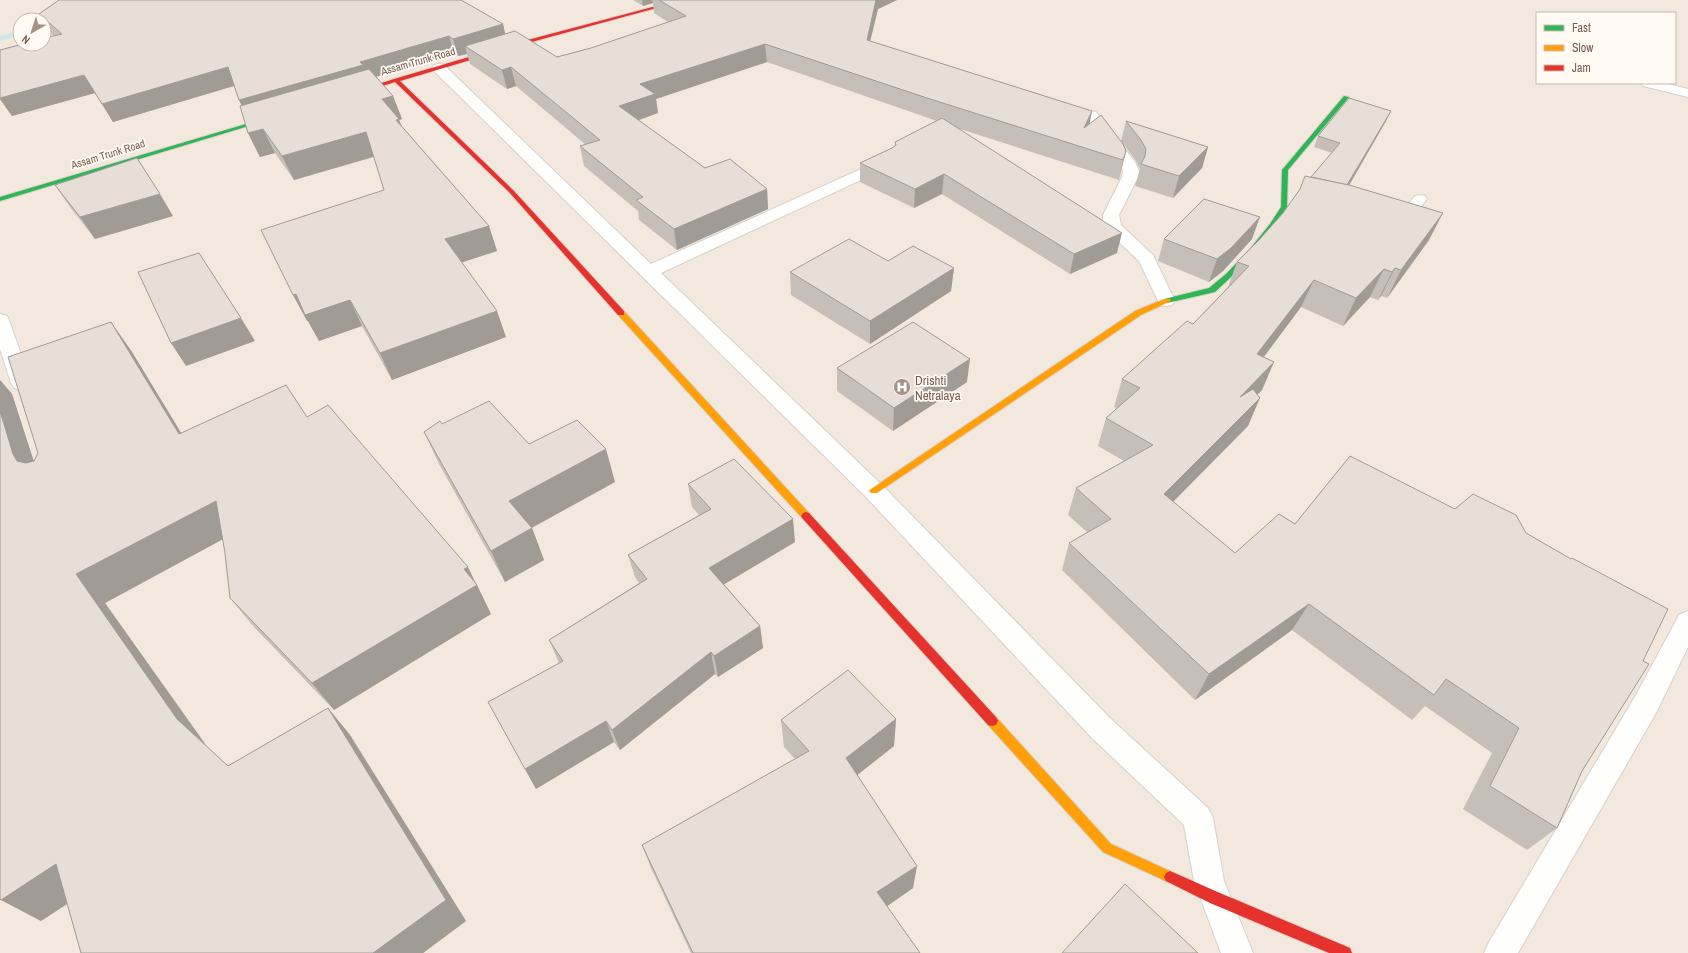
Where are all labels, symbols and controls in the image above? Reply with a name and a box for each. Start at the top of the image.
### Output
north arrow [12,12,52,52]
legend [1536,12,1676,84]
text: Fast [1572,20,1591,36]
text: N [19,32,33,47]
text: Slow [1572,40,1594,56]
street label: Assam Trunk Road [378,44,457,79]
text: Jam [1572,60,1591,76]
street label: Assam Trunk Road [68,136,147,172]
place label: Drishti Netralaya [915,372,961,404]
hospital icon: Drishti Netralaya [892,377,912,397]

